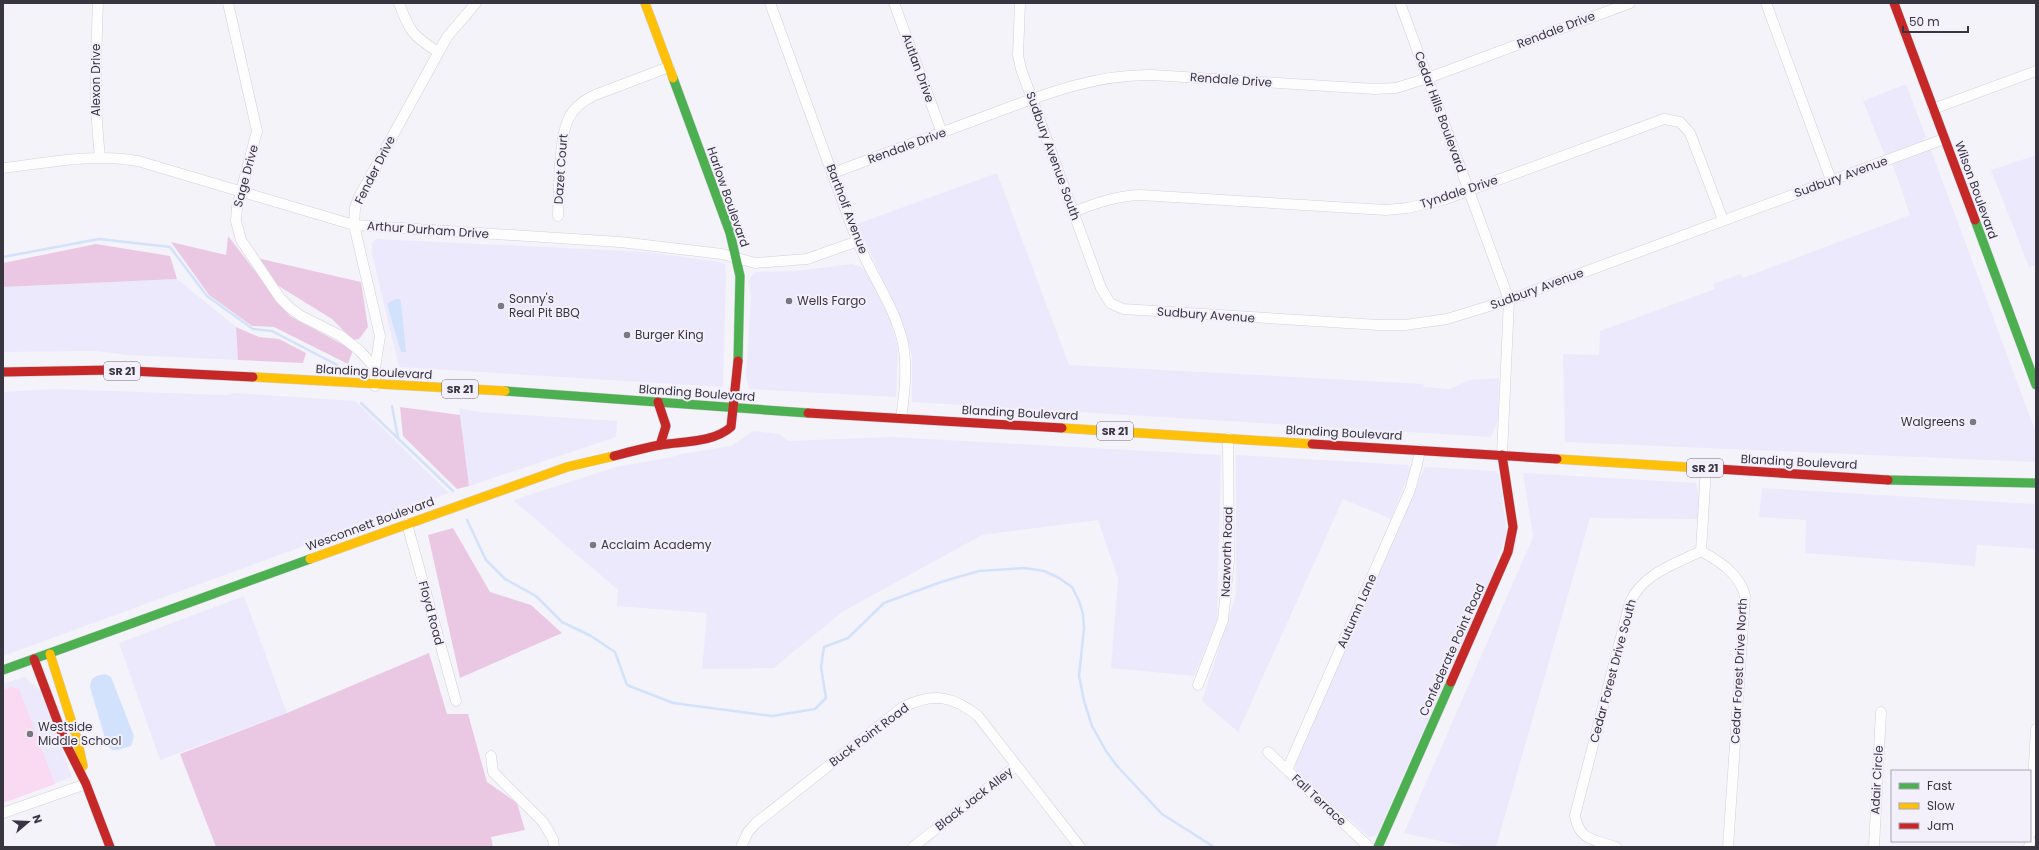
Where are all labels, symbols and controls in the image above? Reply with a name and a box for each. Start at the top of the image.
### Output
street label: Rendale Drive [1514,7,1597,52]
scale bar [1903,8,1968,34]
text: 50 m [1909,13,1940,30]
street label: Autlan Drive [898,31,939,105]
street label: Alexon Drive [87,44,104,116]
street label: Cedar Hills Boulevard [1411,49,1470,175]
street label: Rendale Drive [1189,68,1273,91]
street label: Sudbury Avenue South [1022,89,1085,223]
street label: Rendale Drive [865,123,948,168]
street label: Fender Drive [350,133,399,207]
street label: Dazet Court [550,133,571,205]
street label: Wilson Boulevard [1951,139,2002,241]
street label: Sage Drive [229,143,262,209]
street label: Harlow Boulevard [703,144,754,249]
street label: Sudbury Avenue [1792,152,1890,201]
street label: Bartholf Avenue [823,162,872,256]
street label: Tyndale Drive [1418,171,1500,212]
street label: Arthur Durham Drive [367,217,490,242]
street label: Sudbury Avenue [1488,264,1586,313]
place label: Sonny's Real Pit BBQ [509,290,580,321]
place label: Wells Fargo [797,292,866,309]
marker: Wells Fargo [784,296,794,306]
marker: Sonny's Real Pit BBQ [496,301,506,311]
street label: Sudbury Avenue [1156,303,1256,326]
place label: Burger King [635,326,704,343]
marker: Burger King [622,330,632,340]
street label: Blanding Boulevard [315,360,433,383]
road number: SR 21 [104,362,140,380]
road number: SR 21 [442,380,478,398]
street label: Blanding Boulevard [638,380,756,405]
street label: Blanding Boulevard [961,401,1079,424]
place label: Walgreens [1901,413,1965,430]
marker: Walgreens [1968,417,1978,427]
street label: Blanding Boulevard [1285,421,1403,444]
road number: SR 21 [1097,422,1133,440]
street label: Blanding Boulevard [1740,450,1858,473]
road number: SR 21 [1687,459,1723,477]
street label: Wesconnett Boulevard [303,492,436,555]
street label: Nazworth Road [1216,506,1237,597]
place label: Acclaim Academy [601,536,712,553]
marker: Acclaim Academy [588,540,598,550]
street label: Autumn Lane [1333,571,1380,651]
street label: Floyd Road [415,579,448,647]
street label: Confederate Point Road [1415,581,1488,719]
street label: Cedar Forest Drive South [1585,597,1640,744]
street label: Cedar Forest Drive North [1726,598,1751,744]
street label: Buck Point Road [825,699,912,770]
place label: Westside Middle School [38,718,121,749]
marker: Westside Middle School [25,729,35,739]
street label: Adair Circle [1866,745,1887,815]
street label: Black Jack Alley [931,763,1016,834]
street label: Fall Terrace [1288,770,1350,829]
legend [1891,770,2031,842]
text: Fast [1927,777,1952,794]
text: Slow [1927,797,1955,814]
north arrow [8,802,48,842]
text: N [29,812,46,825]
text: Jam [1927,817,1954,834]

